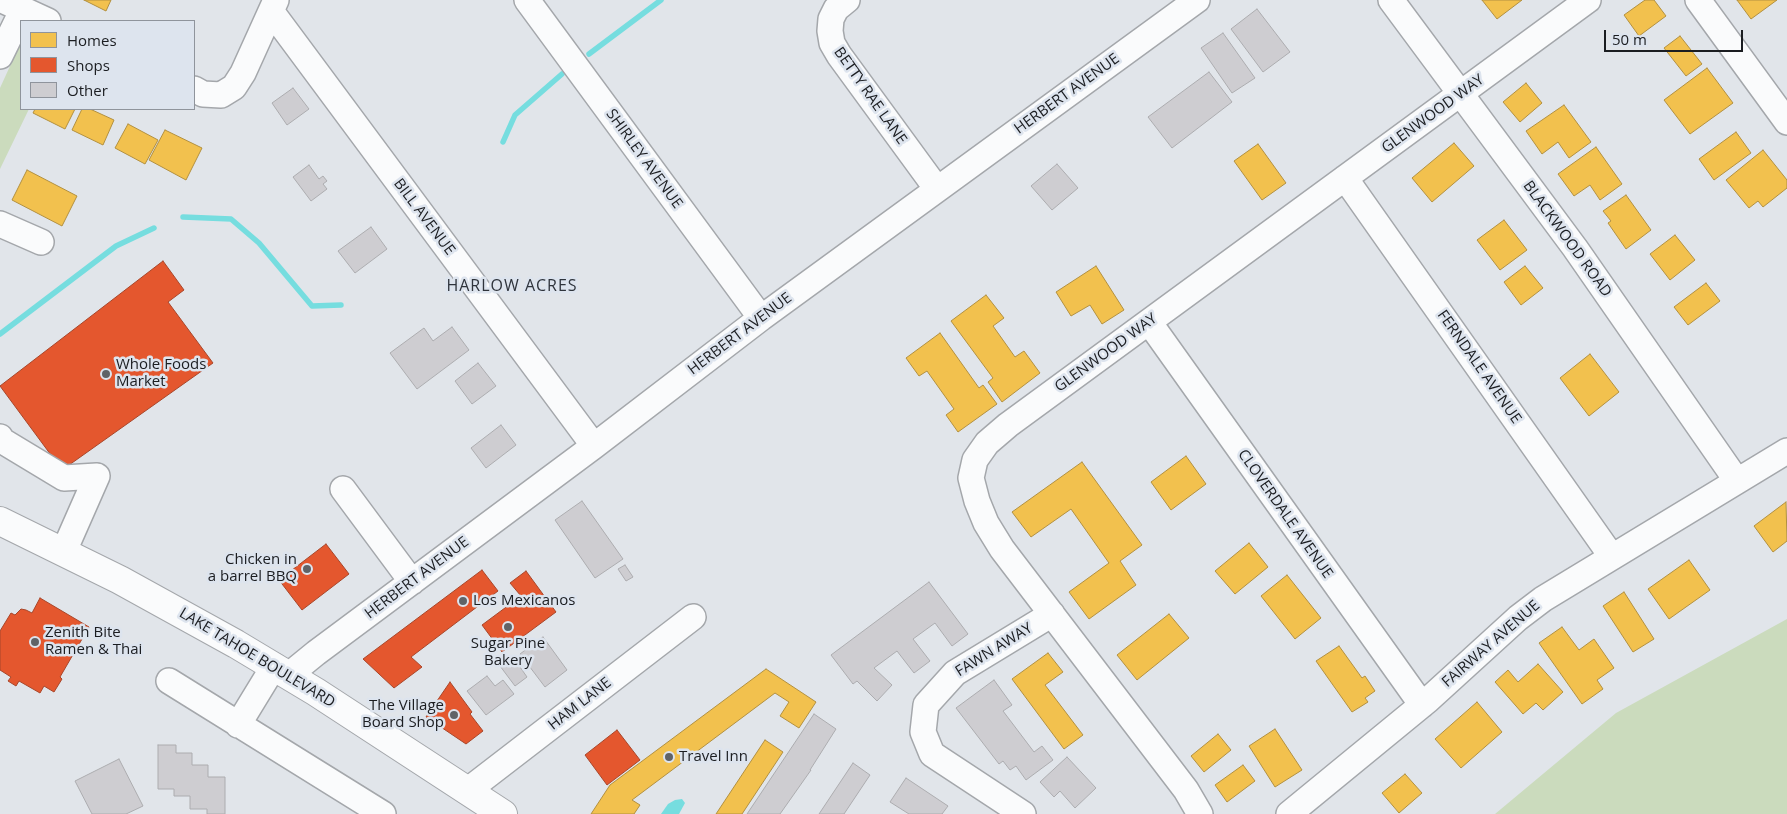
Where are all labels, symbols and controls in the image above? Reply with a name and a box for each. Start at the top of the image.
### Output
legend [20,20,195,110]
scale bar [1607,20,1746,52]
text: 50 m [1612,29,1647,49]
text: Homes [67,30,117,50]
street label: BETTY RAE LANE [830,44,910,148]
street label: HERBERT AVENUE [1011,50,1123,138]
text: Shops [67,55,110,75]
street label: GLENWOOD WAY [1378,71,1488,157]
text: Other [67,80,108,100]
street label: SHIRLEY AVENUE [602,106,686,212]
street label: BILL AVENUE [390,175,458,259]
street label: BLACKWOOD ROAD [1519,178,1615,300]
district label: HARLOW ACRES [445,276,579,296]
street label: HERBERT AVENUE [685,289,795,379]
street label: FERNDALE AVENUE [1433,307,1525,427]
street label: GLENWOOD WAY [1051,310,1161,396]
place label: Whole Foods Market [116,356,206,391]
marker: Whole Foods Market [100,368,112,380]
street label: CLOVERDALE AVENUE [1234,446,1336,582]
street label: HERBERT AVENUE [362,533,472,623]
place label: Chicken in a barrel BBQ [208,551,297,586]
marker: Chicken in a barrel BBQ [301,563,313,575]
place label: Los Mexicanos [473,592,575,610]
marker: Los Mexicanos [457,595,469,607]
street label: FAIRWAY AVENUE [1438,597,1544,691]
street label: LAKE TAHOE BOULEVARD [176,604,338,712]
street label: FAWN AWAY [952,619,1036,681]
marker: Sugar Pine Bakery [502,621,514,633]
place label: Zenith Bite Ramen & Thai [45,624,142,659]
place label: Sugar Pine Bakery [471,635,545,670]
marker: Zenith Bite Ramen & Thai [29,636,41,648]
street label: HAM LANE [545,674,615,734]
place label: The Village Board Shop [362,697,444,732]
marker: The Village Board Shop [448,709,460,721]
place label: Travel Inn [679,748,748,766]
marker: Travel Inn [663,751,675,763]

